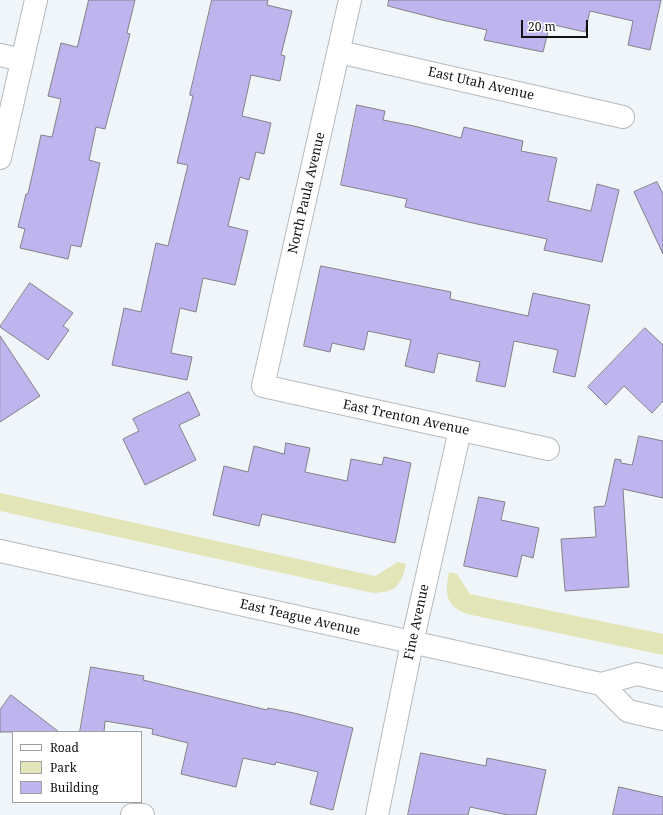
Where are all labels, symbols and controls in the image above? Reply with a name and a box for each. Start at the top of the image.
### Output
scale bar [523,12,590,38]
text: 20 m [528,18,556,35]
street label: East Utah Avenue [426,64,536,104]
street label: North Paula Avenue [285,131,329,255]
street label: East Trenton Avenue [341,397,471,439]
street label: Fine Avenue [401,583,433,661]
street label: East Teague Avenue [238,597,362,639]
legend [12,731,142,803]
text: Road [50,739,79,756]
text: Park [50,759,77,776]
text: Building [50,779,98,796]

